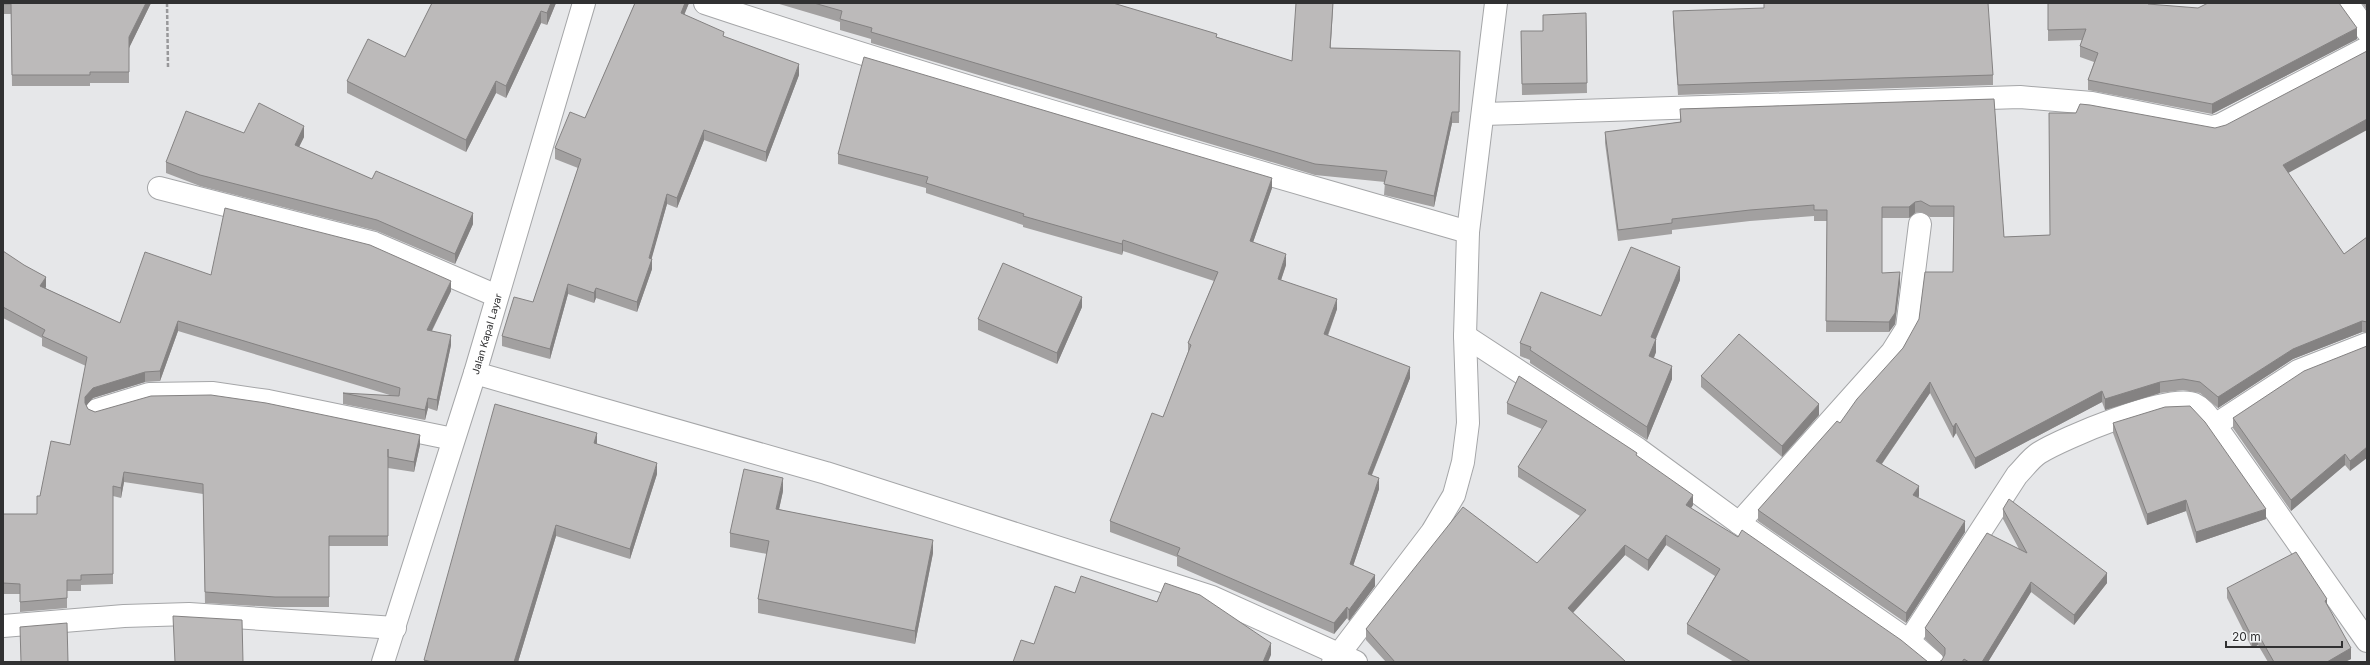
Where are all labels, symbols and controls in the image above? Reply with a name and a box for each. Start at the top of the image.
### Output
street label: Jalan Kapal Layar [469,292,504,376]
scale bar [2226,623,2342,649]
text: 20 m [2232,629,2261,644]

